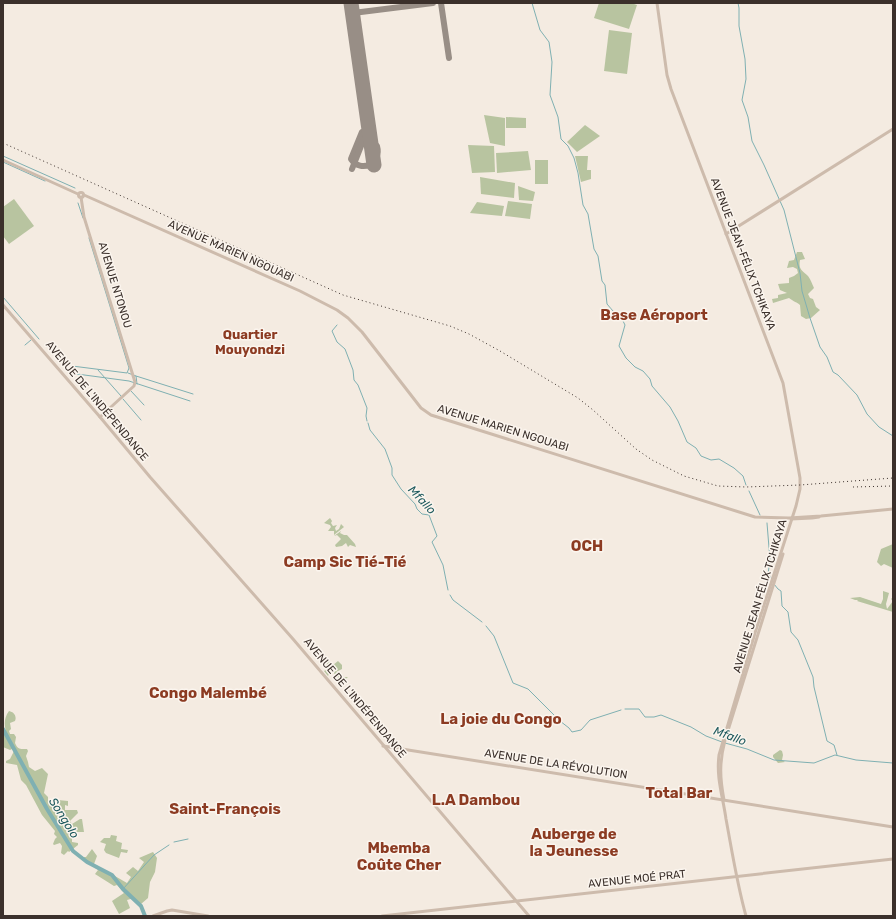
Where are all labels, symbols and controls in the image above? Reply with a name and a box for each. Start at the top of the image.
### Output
street label: AVENUE JEAN-FÉLIX TCHIKAYA [708,176,778,333]
street label: AVENUE MARIEN NGOUABI [166,217,296,285]
street label: AVENUE NTONOU [96,240,134,330]
district label: Base Aéroport [600,306,708,324]
district label: Quartier Mouyondzi [215,327,285,357]
street label: AVENUE DE L'INDÉPENDANCE [43,338,151,464]
street label: AVENUE MARIEN NGOUABI [436,402,570,454]
water label: Mfallo [405,483,439,517]
street label: AVENUE JEAN FÉLIX TCHIKAYA [730,517,790,674]
district label: OCH [571,537,603,555]
district label: Camp Sic Tié-Tié [283,553,407,571]
street label: AVENUE DE L'INDÉPENDANCE [301,635,409,761]
district label: Congo Malembé [149,684,267,702]
district label: La joie du Congo [440,710,562,728]
water label: Mfallo [712,724,748,748]
street label: AVENUE DE LA RÉVOLUTION [484,746,628,782]
district label: Total Bar [646,784,713,802]
district label: L.A Dambou [432,791,520,809]
water label: Songolo [46,795,82,841]
district label: Saint-François [169,800,281,818]
district label: Auberge de la Jeunesse [530,825,619,860]
district label: Mbemba Coûte Cher [357,839,441,874]
street label: AVENUE MOÉ PRAT [588,867,687,891]

